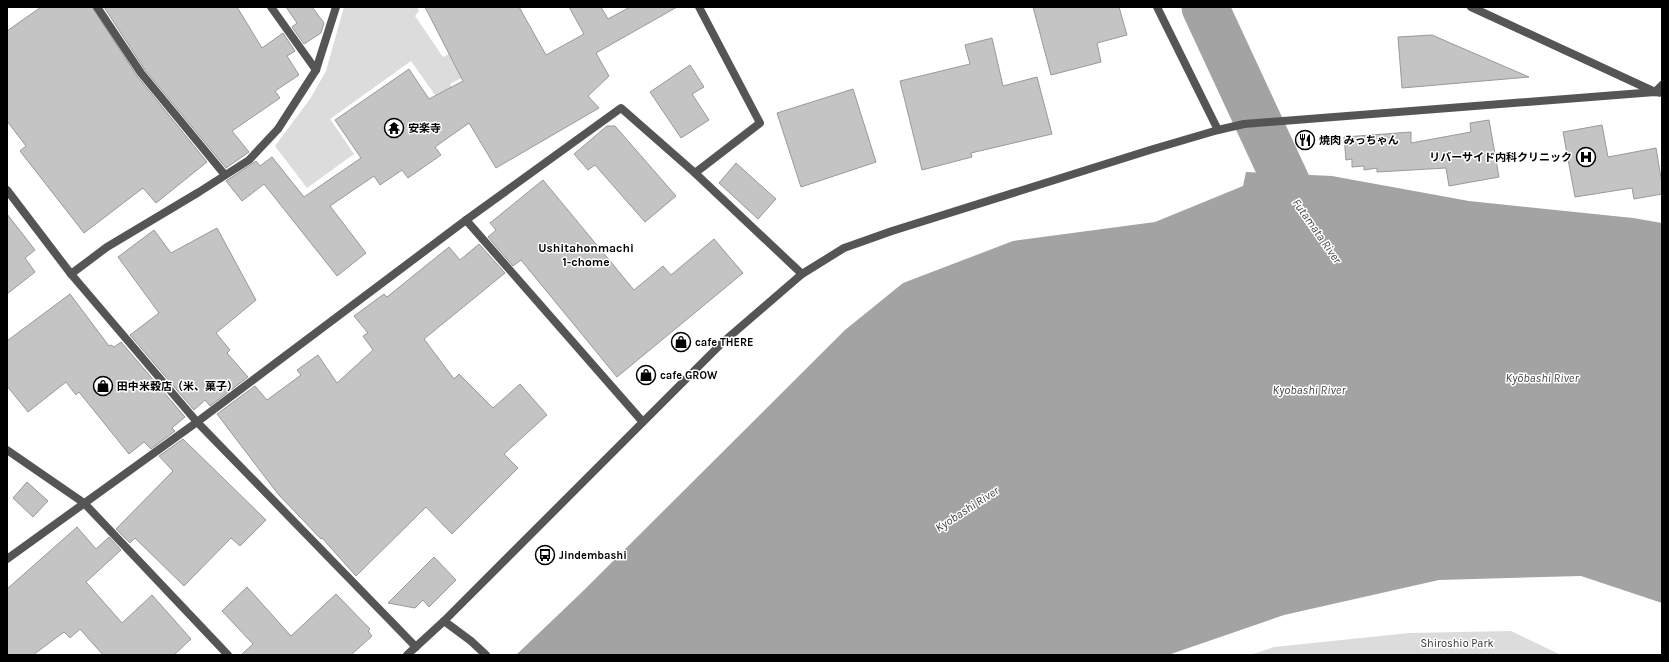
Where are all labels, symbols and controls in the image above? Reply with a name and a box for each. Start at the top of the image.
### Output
temple icon: 安楽寺 [383,117,405,139]
place label: 安楽寺 [408,122,441,135]
restaurant icon: 焼肉 みっちゃん [1294,129,1316,151]
place label: 焼肉 みっちゃん [1319,134,1399,147]
hospital icon: リバーサイド内科クリニック [1575,146,1597,168]
place label: リバーサイド内科クリニック [1429,151,1572,164]
water label: Futamata River [1290,196,1345,267]
district label: Ushitahonmachi 1-chome [538,241,634,269]
shop icon: cafe THERE [670,331,692,353]
place label: cafe THERE [695,336,754,349]
shop icon: cafe GROW [635,364,657,386]
place label: cafe GROW [660,369,718,382]
water label: Kyōbashi River [1505,371,1579,385]
shop icon: 田中米穀店（米、菓子） [92,375,114,397]
place label: 田中米穀店（米、菓子） [117,380,238,393]
water label: Kyobashi River [1272,383,1346,397]
water label: Kyobashi River [933,483,1002,535]
bus stop icon: Jindembashi [534,544,556,566]
place label: Jindembashi [559,549,627,562]
park label: Shiroshio Park [1420,637,1494,650]

